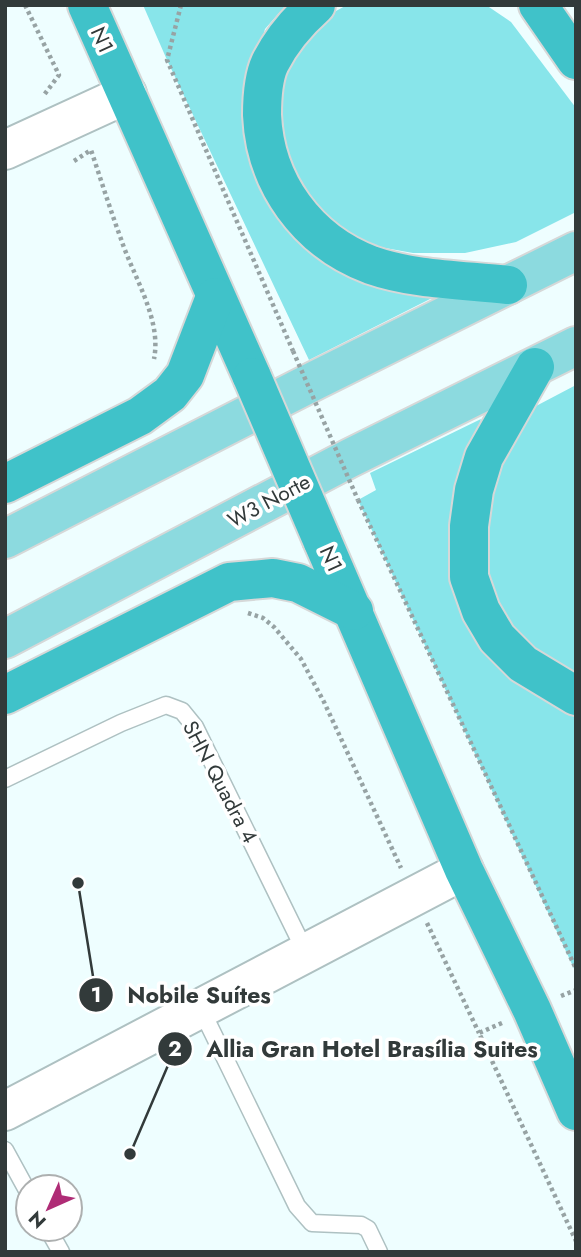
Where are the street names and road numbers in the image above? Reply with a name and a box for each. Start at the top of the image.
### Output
street label: N1 [83,22,121,58]
street label: W3 Norte [223,467,316,535]
street label: N1 [312,541,350,577]
street label: SHN Quadra 4 [175,716,265,848]

